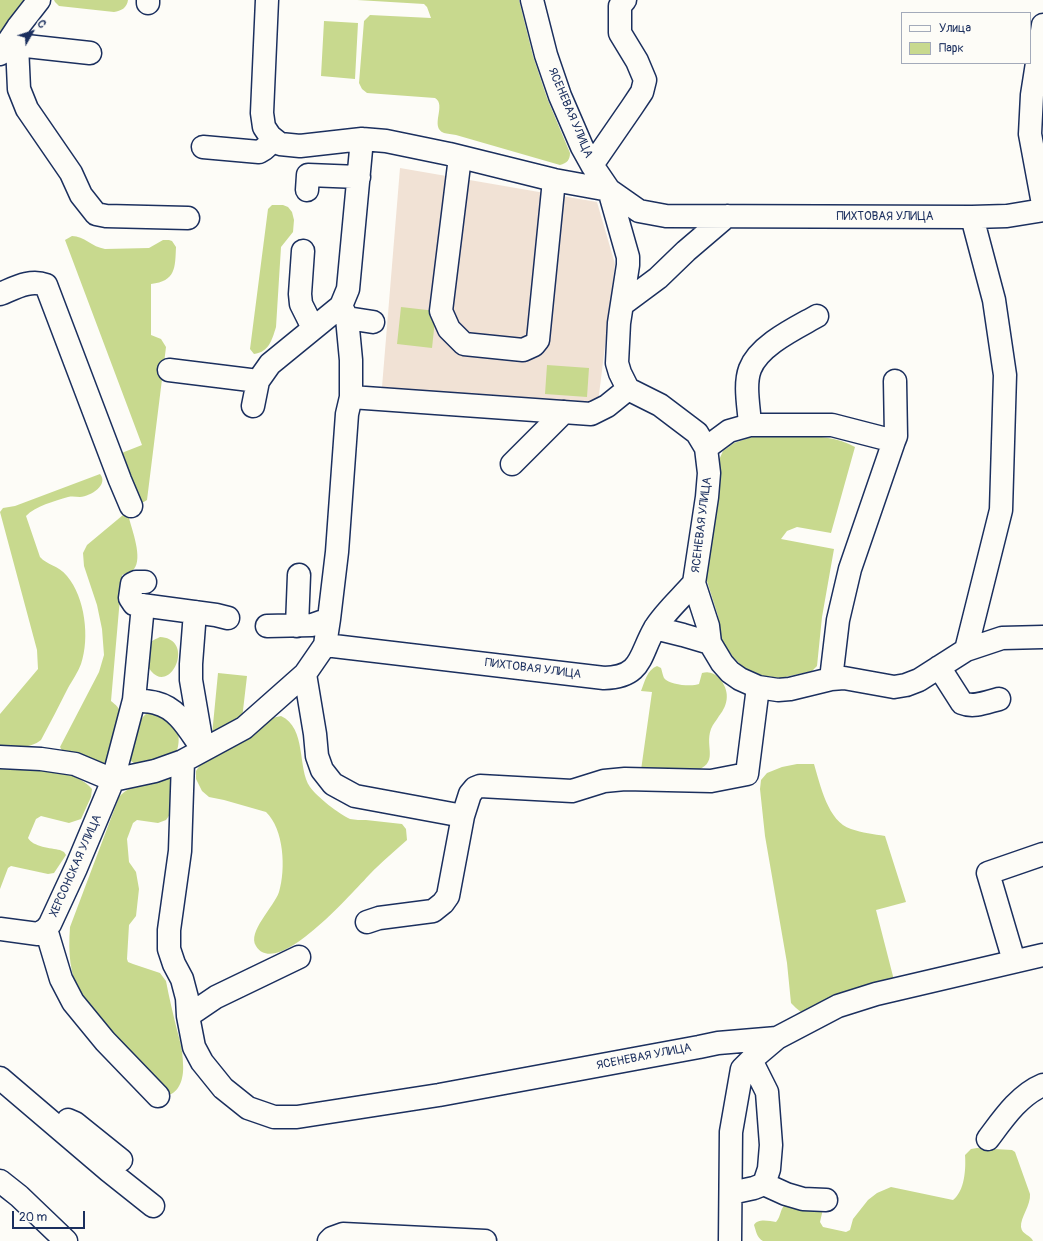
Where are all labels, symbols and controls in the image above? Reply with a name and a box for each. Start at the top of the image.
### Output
north arrow [12,12,52,52]
legend [901,12,1031,64]
text: С [35,17,49,31]
text: Улица [939,21,971,36]
text: Парк [939,41,964,56]
street label: ЯСЕНЕВАЯ УЛИЦА [545,66,595,160]
street label: ПИХТОВАЯ УЛИЦА [836,210,934,224]
street label: ЯСЕНЕВАЯ УЛИЦА [689,476,715,574]
street label: ПИХТОВАЯ УЛИЦА [484,656,582,682]
street label: ХЕРСОНСКАЯ УЛИЦА [47,812,105,920]
street label: ЯСЕНЕВАЯ УЛИЦА [595,1041,693,1073]
scale bar [14,1203,87,1229]
text: 20 m [19,1210,47,1225]

